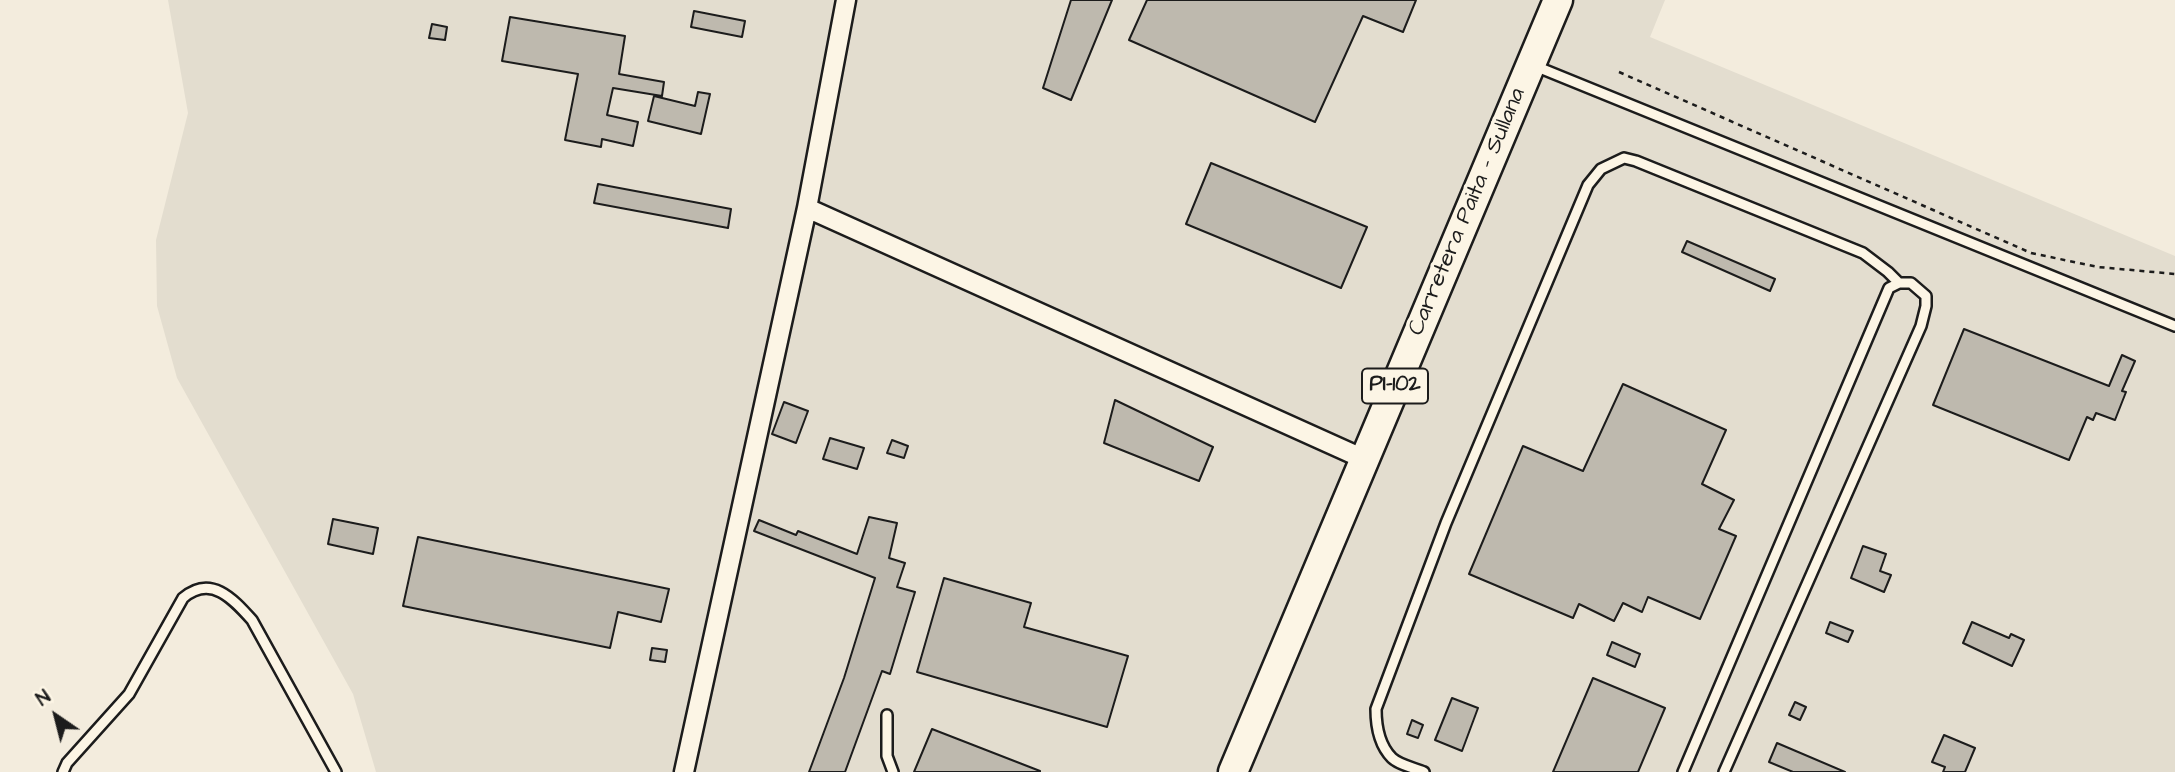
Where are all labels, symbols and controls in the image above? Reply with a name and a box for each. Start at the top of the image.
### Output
street label: Carretera Paita - Sullana [1403,84,1533,340]
road number: PI-102 [1362,368,1428,404]
north arrow [21,681,91,751]
text: N [31,684,56,713]

